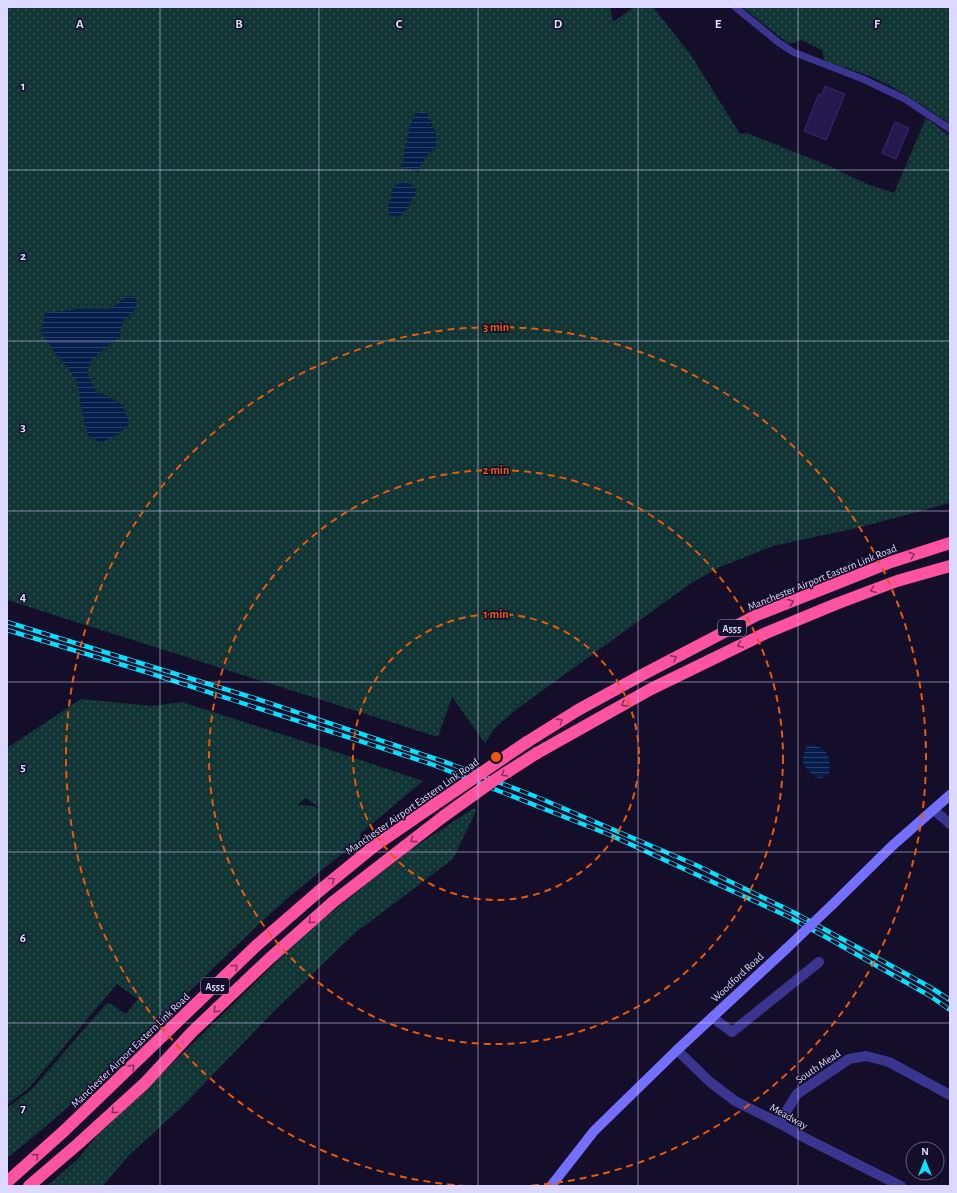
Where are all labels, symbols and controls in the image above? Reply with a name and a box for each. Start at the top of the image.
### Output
text: A [76,18,84,31]
text: B [235,18,243,31]
text: C [396,18,403,31]
text: D [554,18,563,31]
text: E [715,18,722,31]
text: F [874,18,881,31]
text: 1 [21,80,25,93]
text: 2 [20,250,26,263]
text: 3 min [483,321,509,333]
text: 3 [20,421,26,434]
text: 2 min [483,464,509,476]
street label: Manchester Airport Eastern Link Road [746,542,899,612]
one-way arrow [909,551,916,560]
one-way arrow [869,586,876,594]
text: 4 [20,591,27,604]
one-way arrow [788,598,795,606]
text: 1 min [483,608,509,620]
road number: A555 [718,620,746,636]
one-way arrow [736,640,744,648]
one-way arrow [670,655,677,663]
one-way arrow [621,699,628,706]
one-way arrow [556,718,563,726]
centre of rings [489,750,503,764]
street label: Manchester Airport Eastern Link Road [344,756,481,857]
text: 5 [20,761,26,774]
one-way arrow [501,769,508,777]
one-way arrow [410,835,417,842]
one-way arrow [327,878,334,885]
one-way arrow [309,916,316,923]
text: 6 [20,932,26,945]
street label: Woodford Road [709,950,766,1004]
one-way arrow [230,965,237,972]
road number: A555 [201,978,229,994]
street label: Manchester Airport Eastern Link Road [69,991,192,1110]
one-way arrow [213,1005,221,1012]
street label: South Mead [794,1047,843,1085]
one-way arrow [127,1065,134,1072]
text: 7 [20,1102,26,1115]
street label: Meadway [768,1102,810,1131]
one-way arrow [111,1106,119,1114]
north arrow [905,1141,945,1181]
text: N [921,1146,929,1157]
one-way arrow [32,1154,39,1161]

